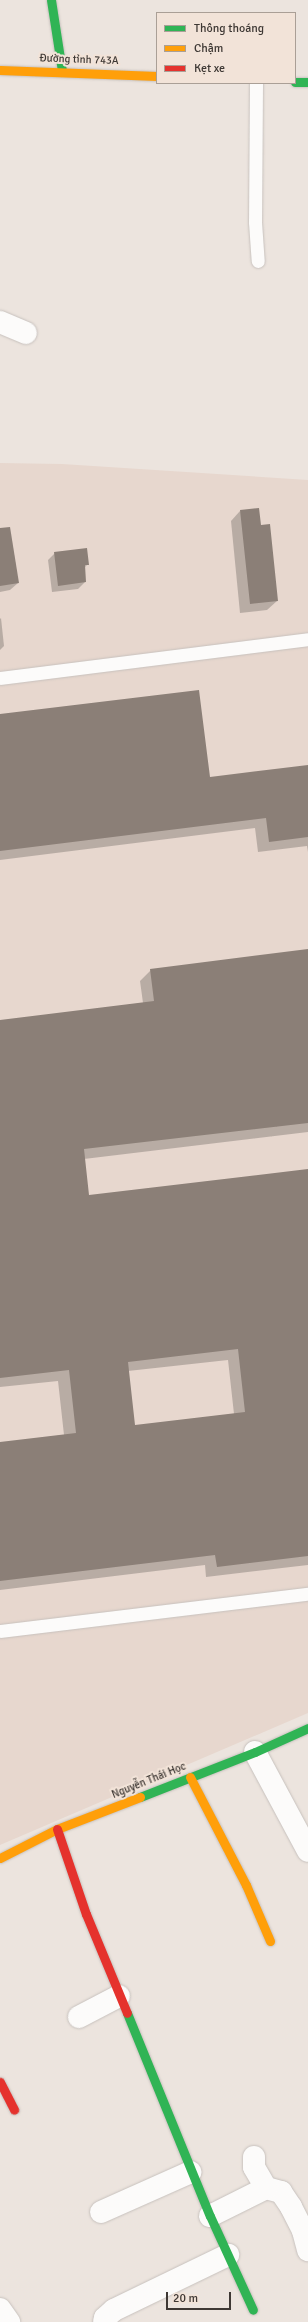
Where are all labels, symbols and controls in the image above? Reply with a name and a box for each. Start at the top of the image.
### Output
legend [156,12,296,84]
text: Thông thoáng [194,21,264,36]
text: Chậm [194,41,223,56]
street label: Đường tỉnh 743A [39,52,119,68]
text: Kẹt xe [194,61,225,76]
street label: Nguyễn Thái Học [110,1760,188,1802]
scale bar [168,2284,233,2310]
text: 20 m [173,2291,198,2306]

